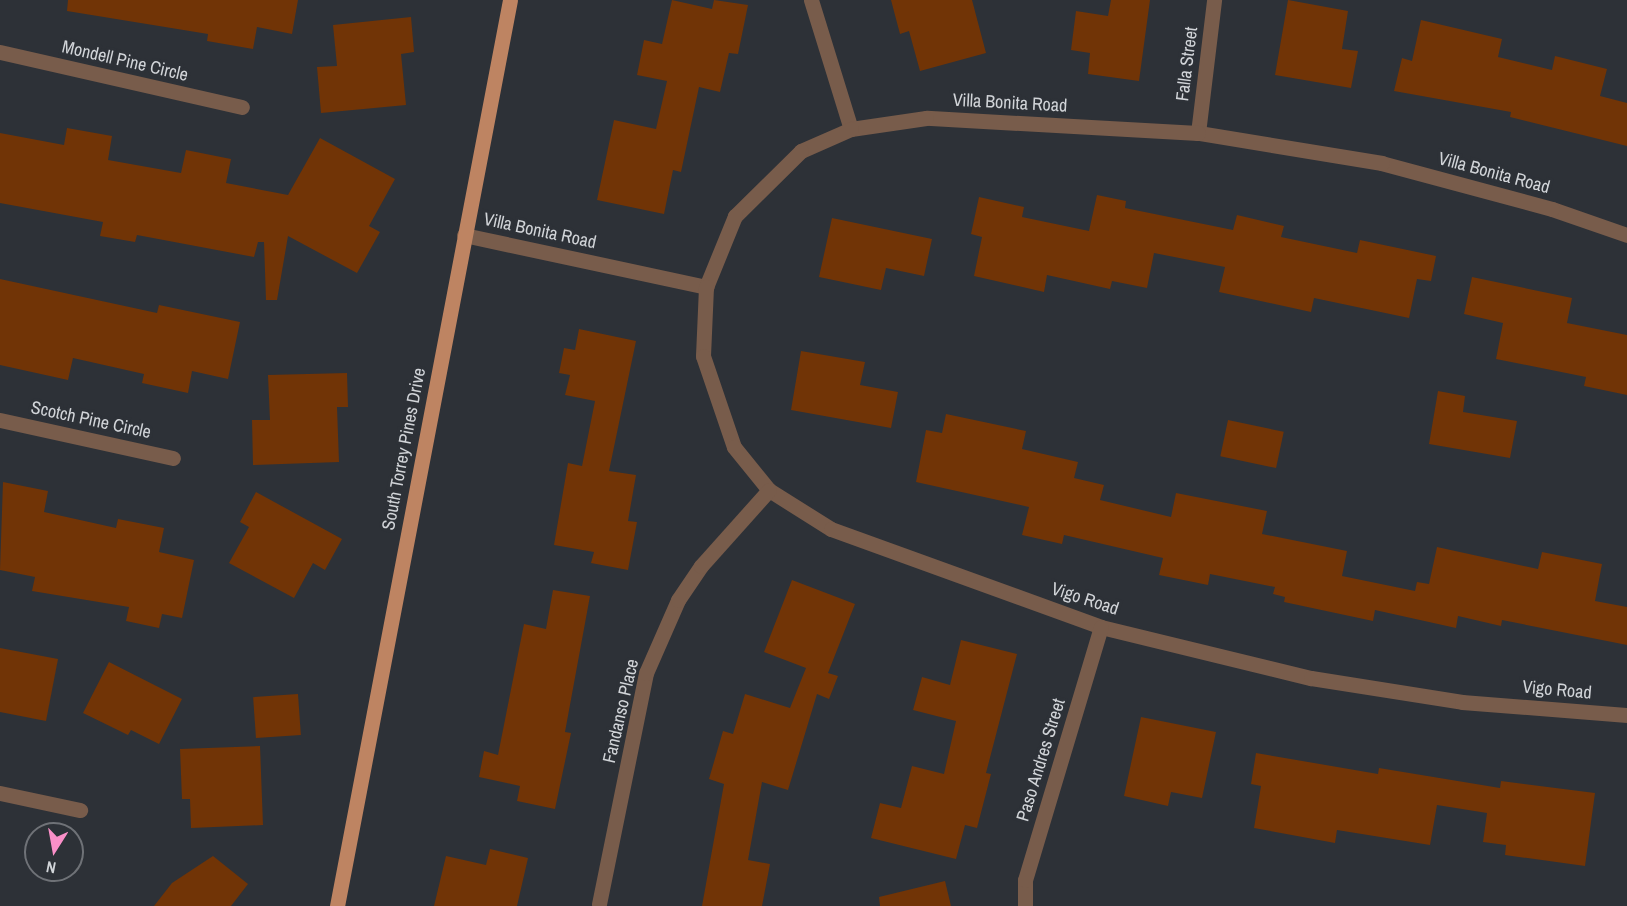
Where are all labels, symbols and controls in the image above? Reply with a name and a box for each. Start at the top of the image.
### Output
street label: Falla Street [1172,26,1202,102]
street label: Mondell Pine Circle [60,36,190,86]
street label: Villa Bonita Road [952,89,1068,117]
street label: Villa Bonita Road [1436,148,1552,198]
street label: Villa Bonita Road [482,209,598,253]
street label: South Torrey Pines Drive [378,366,430,532]
street label: Scotch Pine Circle [29,397,153,443]
street label: Vigo Road [1049,578,1121,620]
street label: Fandanso Place [599,657,643,765]
street label: Vigo Road [1521,676,1593,704]
street label: Paso Andres Street [1012,696,1070,824]
north arrow [24,822,84,882]
text: N [44,856,58,879]

